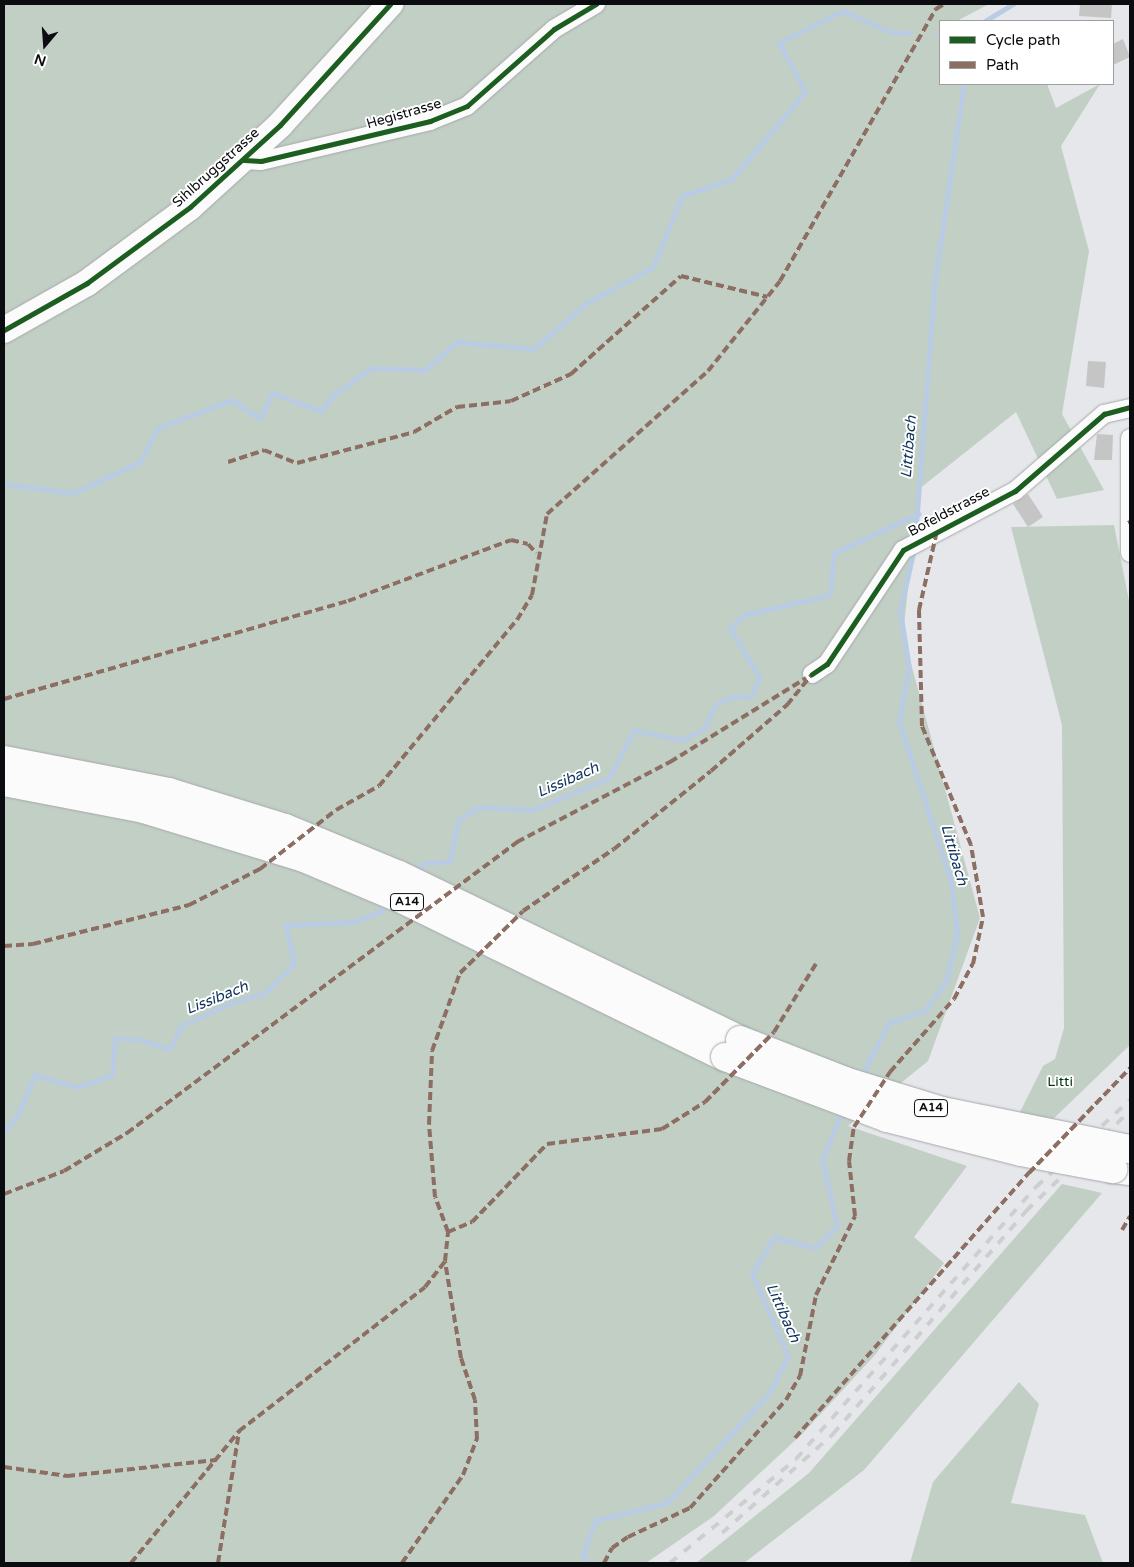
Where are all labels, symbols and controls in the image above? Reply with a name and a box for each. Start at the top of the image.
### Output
north arrow [20,20,70,70]
legend [939,20,1114,85]
text: Cycle path [986,31,1060,49]
text: N [32,50,48,70]
text: Path [986,56,1019,74]
street label: Hegistrasse [365,95,443,133]
street label: Sihlbruggstrasse [169,125,263,211]
water label: Littibach [897,415,921,479]
street label: Bofeldstrasse [905,483,993,541]
water label: Lissibach [534,758,602,802]
water label: Littibach [937,822,971,888]
road number: A14 [390,892,424,912]
water label: Lissibach [183,977,251,1019]
park label: Litti [1047,1074,1073,1090]
road number: A14 [914,1098,948,1118]
water label: Littibach [762,1281,804,1345]

